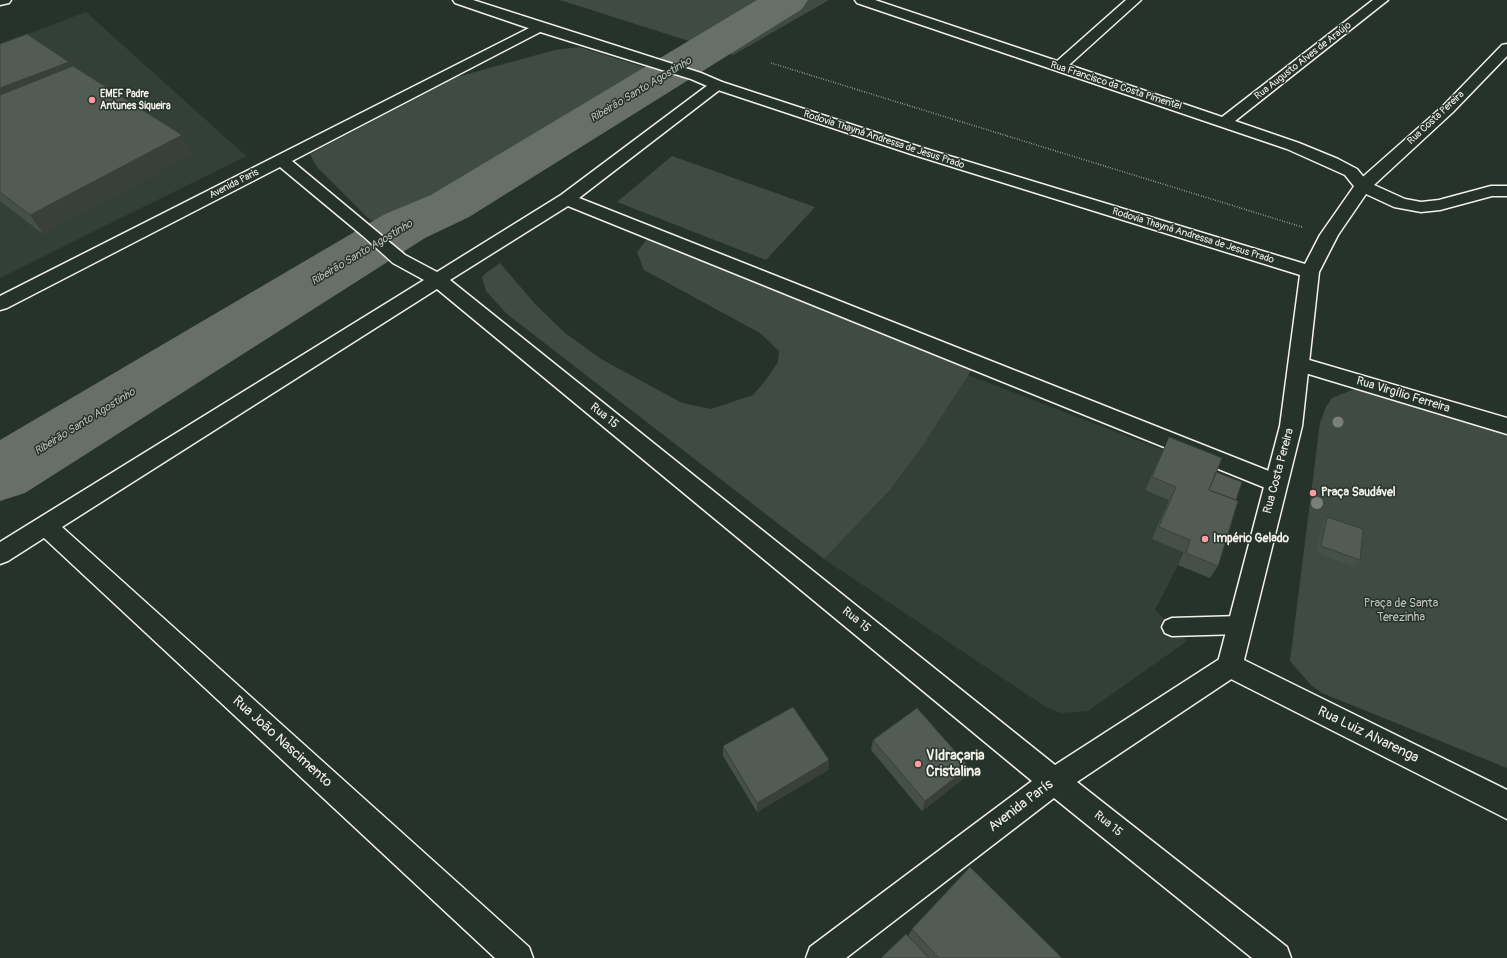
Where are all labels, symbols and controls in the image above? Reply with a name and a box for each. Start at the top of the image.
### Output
street label: Rua Augusto Alves de Araújo [1252,19,1354,103]
water label: Ribeirão Santo Agostinho [588,54,694,126]
street label: Rua Francisco da Costa Pimentel [1049,59,1183,113]
place label: EMEF Padre Antunes Siqueira [100,88,171,112]
street label: Rua Costa Pereira [1405,89,1467,147]
marker: EMEF Padre Antunes Siqueira [87,95,97,105]
street label: Rodovia Thayná Andressa de Jesus Prado [802,108,966,172]
street label: Avenida Paris [207,166,261,202]
street label: Rodovia Thayná Andressa de Jesus Prado [1111,206,1275,266]
water label: Ribeirão Santo Agostinho [309,217,415,289]
street label: Rua Virgílio Ferreira [1354,374,1452,416]
water label: Ribeirão Santo Agostinho [32,386,138,458]
street label: Rua 15 [587,400,621,432]
street label: Rua Costa Pereira [1261,427,1297,515]
place label: Praça Saudável [1321,486,1396,500]
marker: Praça Saudável [1308,488,1318,498]
place label: Império Gelado [1213,532,1289,546]
marker: Império Gelado [1200,534,1210,544]
park label: Praça de Santa Terezinha [1364,597,1438,625]
street label: Rua 15 [839,604,873,636]
street label: Rua João Nascimento [229,693,335,791]
street label: Rua Luiz Alvarenga [1315,703,1421,767]
place label: VIdraçaria Cristalina [926,748,984,780]
marker: VIdraçaria Cristalina [913,759,923,769]
street label: Avenida París [985,776,1057,836]
street label: Rua 15 [1091,808,1125,840]

